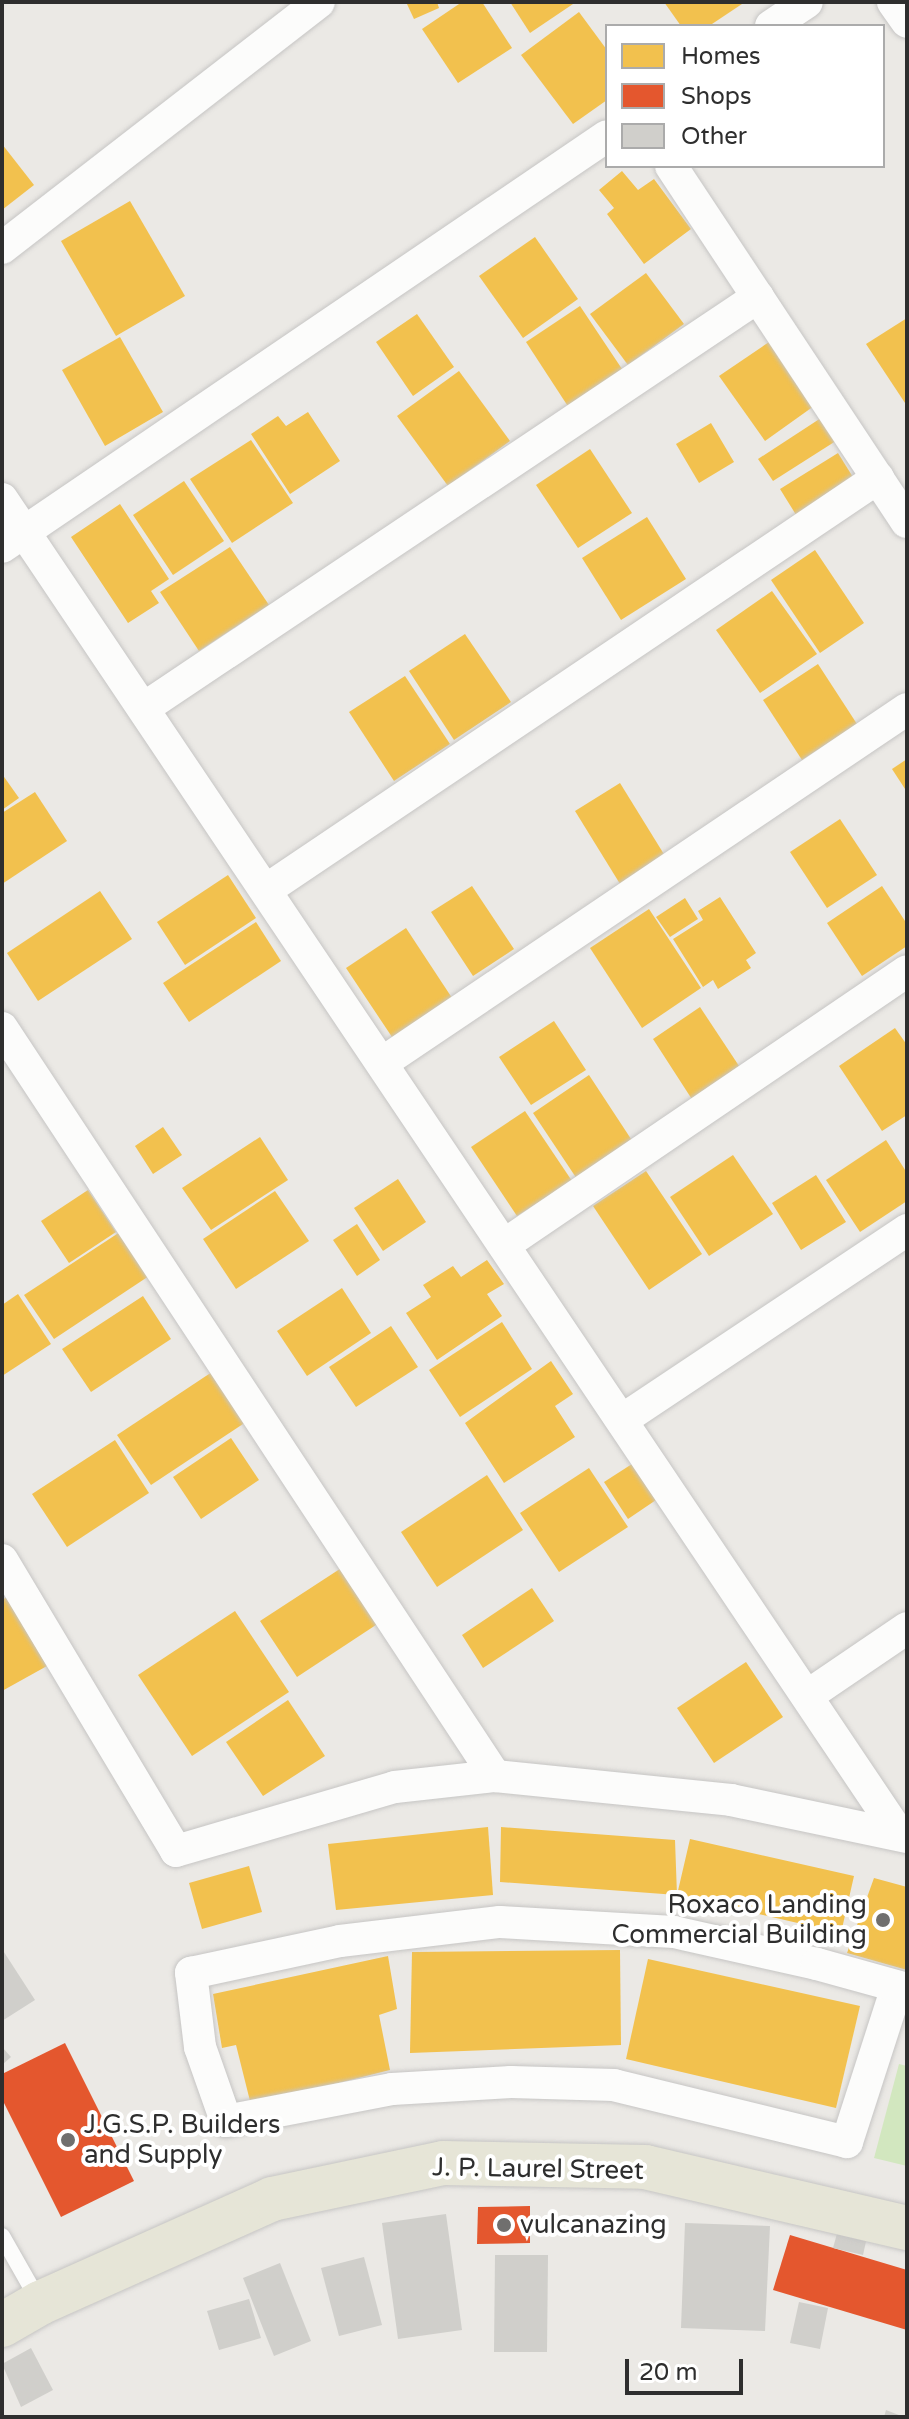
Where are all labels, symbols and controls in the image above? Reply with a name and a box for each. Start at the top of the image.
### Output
legend [605,24,885,168]
text: Homes [681,42,761,71]
text: Shops [681,82,751,111]
text: Other [681,122,747,151]
place label: Roxaco Landing Commercial Building [612,1889,867,1950]
marker: Roxaco Landing Commercial Building [874,1911,892,1929]
place label: J.G.S.P. Builders and Supply [84,2109,281,2170]
marker: J.G.S.P. Builders and Supply [59,2131,77,2149]
street label: J. P. Laurel Street [432,2152,644,2186]
place label: vulcanazing [520,2209,667,2241]
marker: vulcanazing [495,2216,513,2234]
scale bar [629,2343,747,2393]
text: 20 m [639,2358,697,2387]

